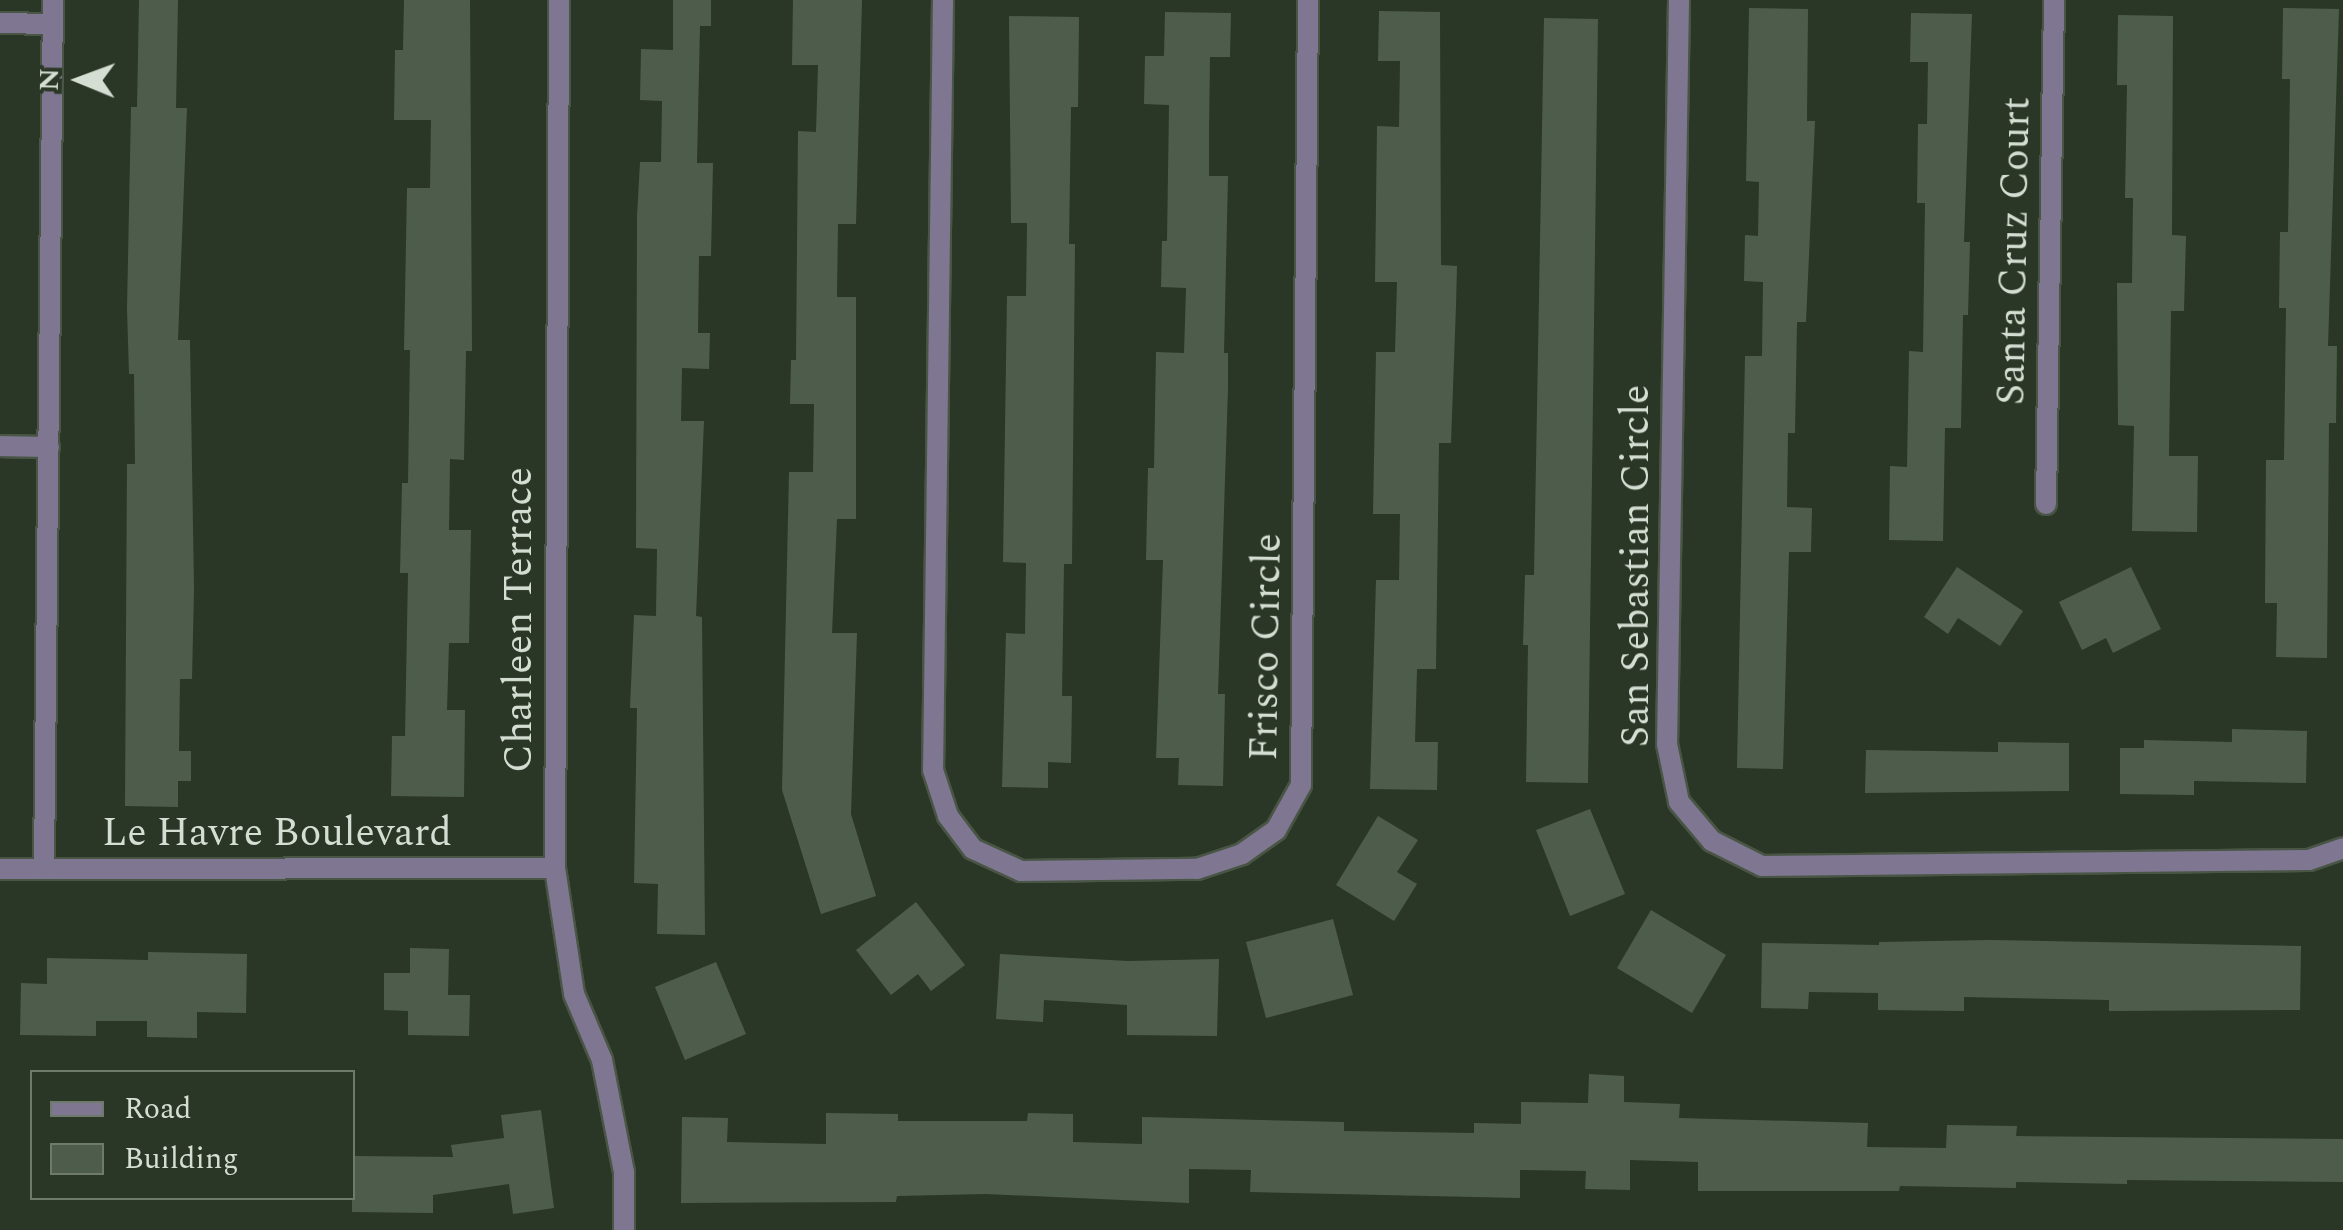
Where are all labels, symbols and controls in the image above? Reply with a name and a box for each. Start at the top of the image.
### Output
north arrow [30,30,130,130]
text: N [28,68,71,91]
street label: Santa Cruz Court [1988,96,2042,406]
street label: San Sebastian Circle [1613,385,1661,747]
street label: Charleen Terrace [496,467,544,773]
street label: Frisco Circle [1241,533,1293,761]
street label: Le Havre Boulevard [102,810,452,858]
legend [30,1070,355,1200]
text: Road [124,1086,192,1132]
text: Building [124,1136,239,1182]

